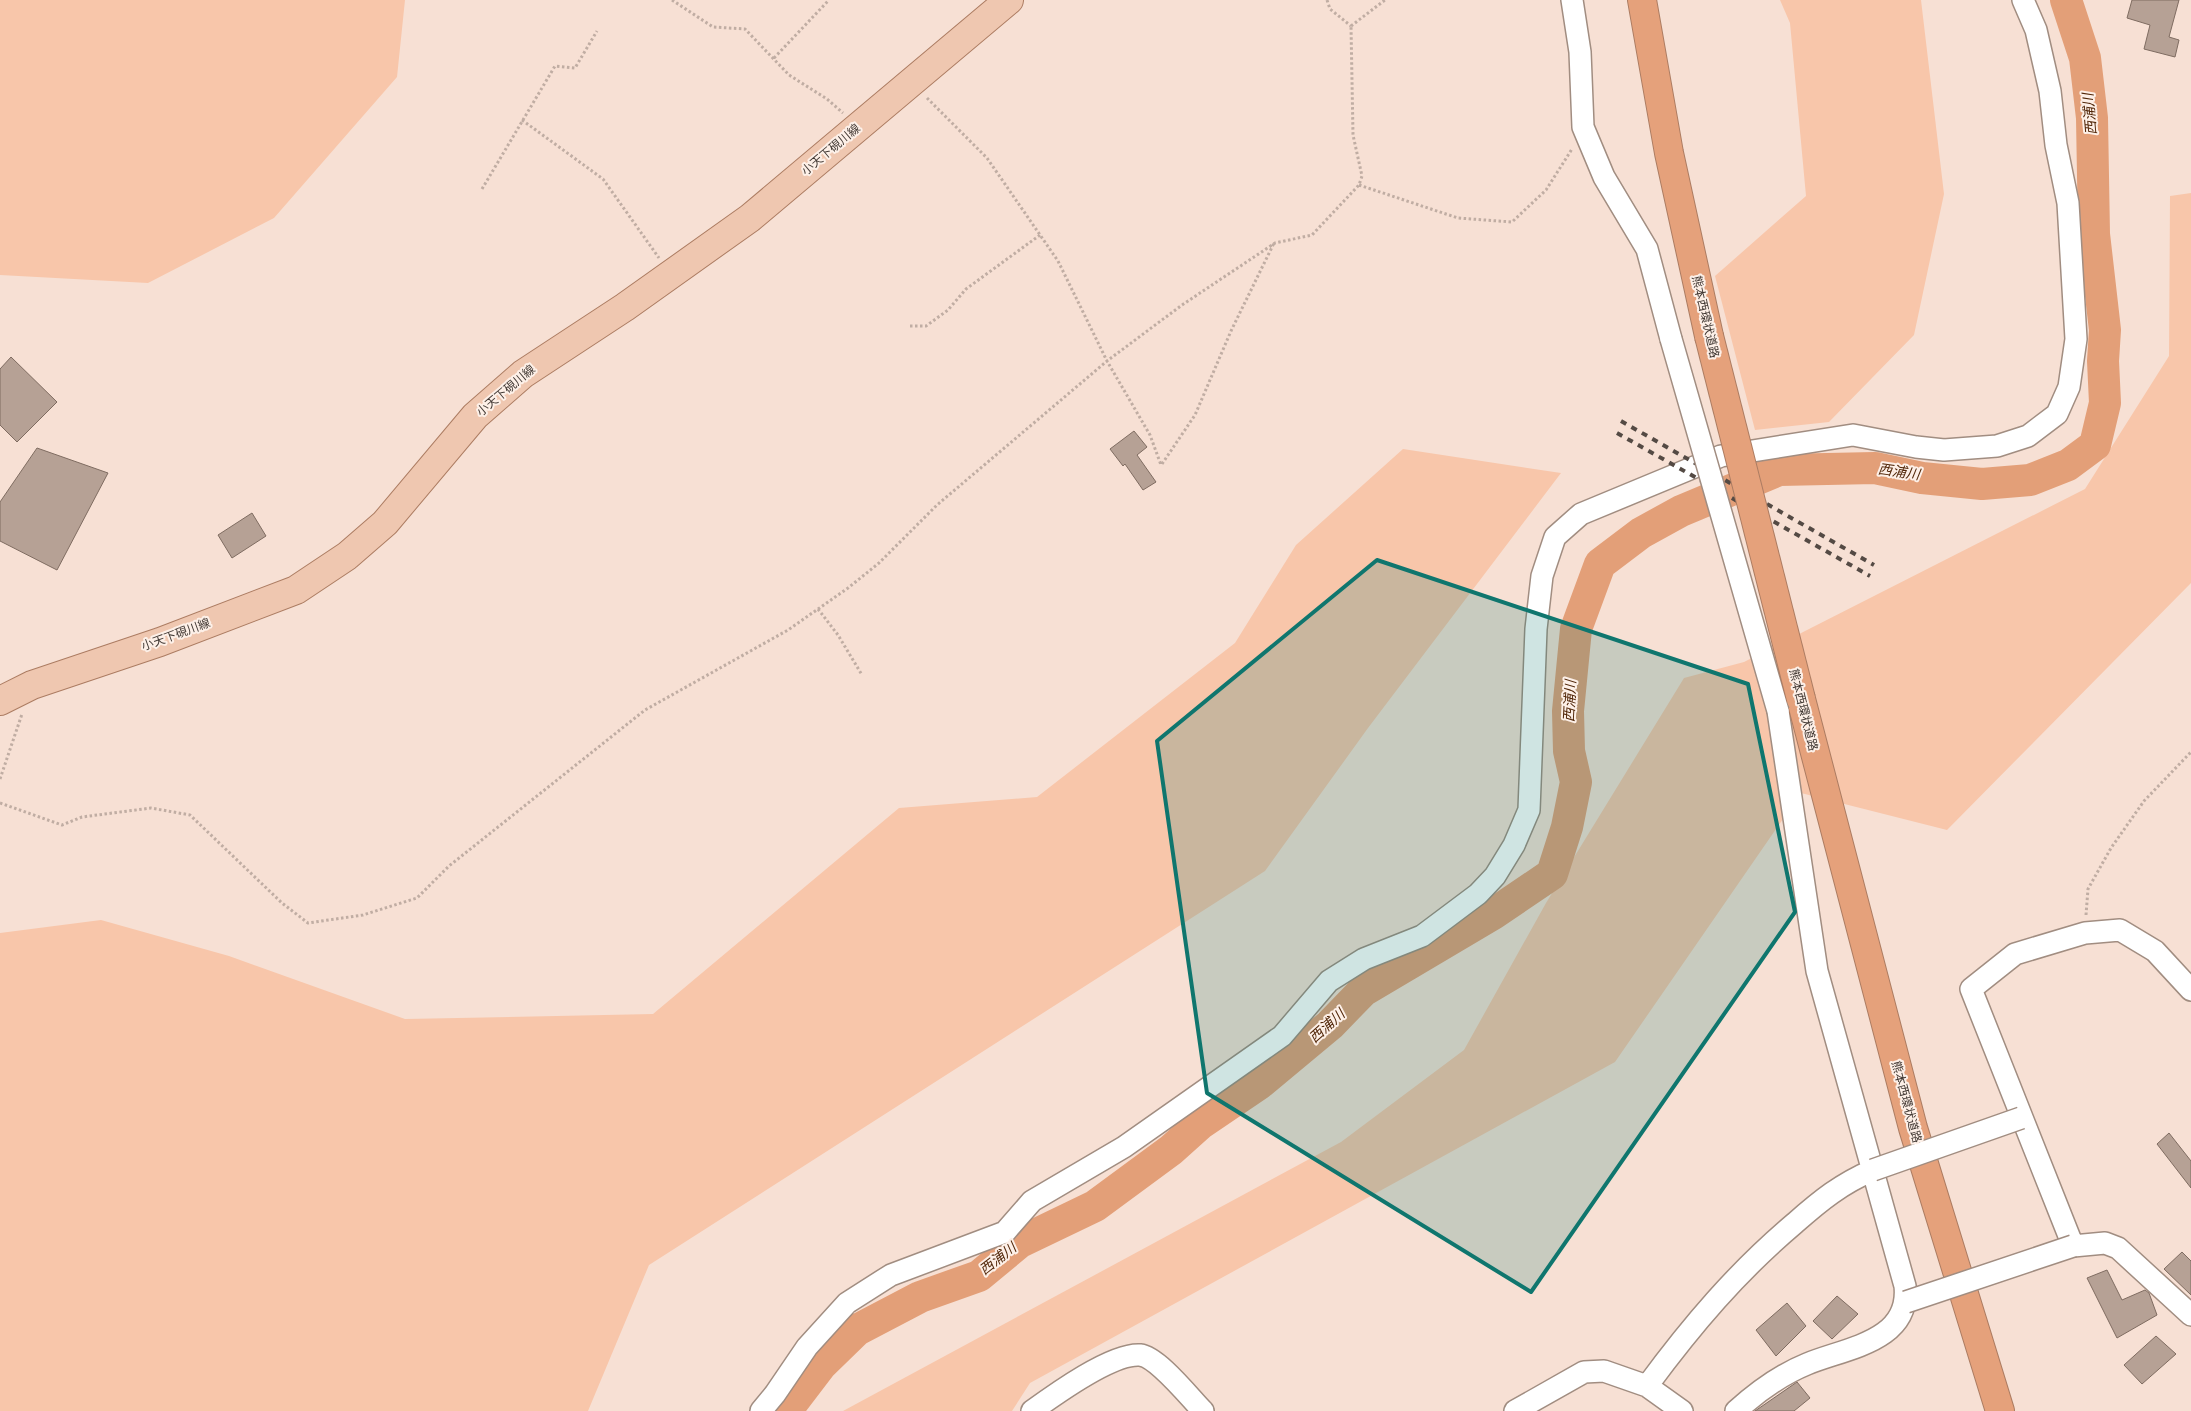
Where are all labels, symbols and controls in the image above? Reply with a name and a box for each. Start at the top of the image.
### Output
water label: 西浦川 [2080,90,2100,136]
street label: 小天下硯川線 [799,121,863,179]
street label: 熊本西環状道路 [1688,274,1722,360]
street label: 小天下硯川線 [474,362,538,420]
water label: 西浦川 [1877,461,1923,484]
street label: 小天下硯川線 [140,616,212,654]
street label: 熊本西環状道路 [1786,667,1820,753]
water label: 西浦川 [1560,678,1580,722]
water label: 西浦川 [1306,1004,1350,1046]
street label: 熊本西環状道路 [1888,1059,1924,1145]
water label: 西浦川 [976,1238,1021,1279]

